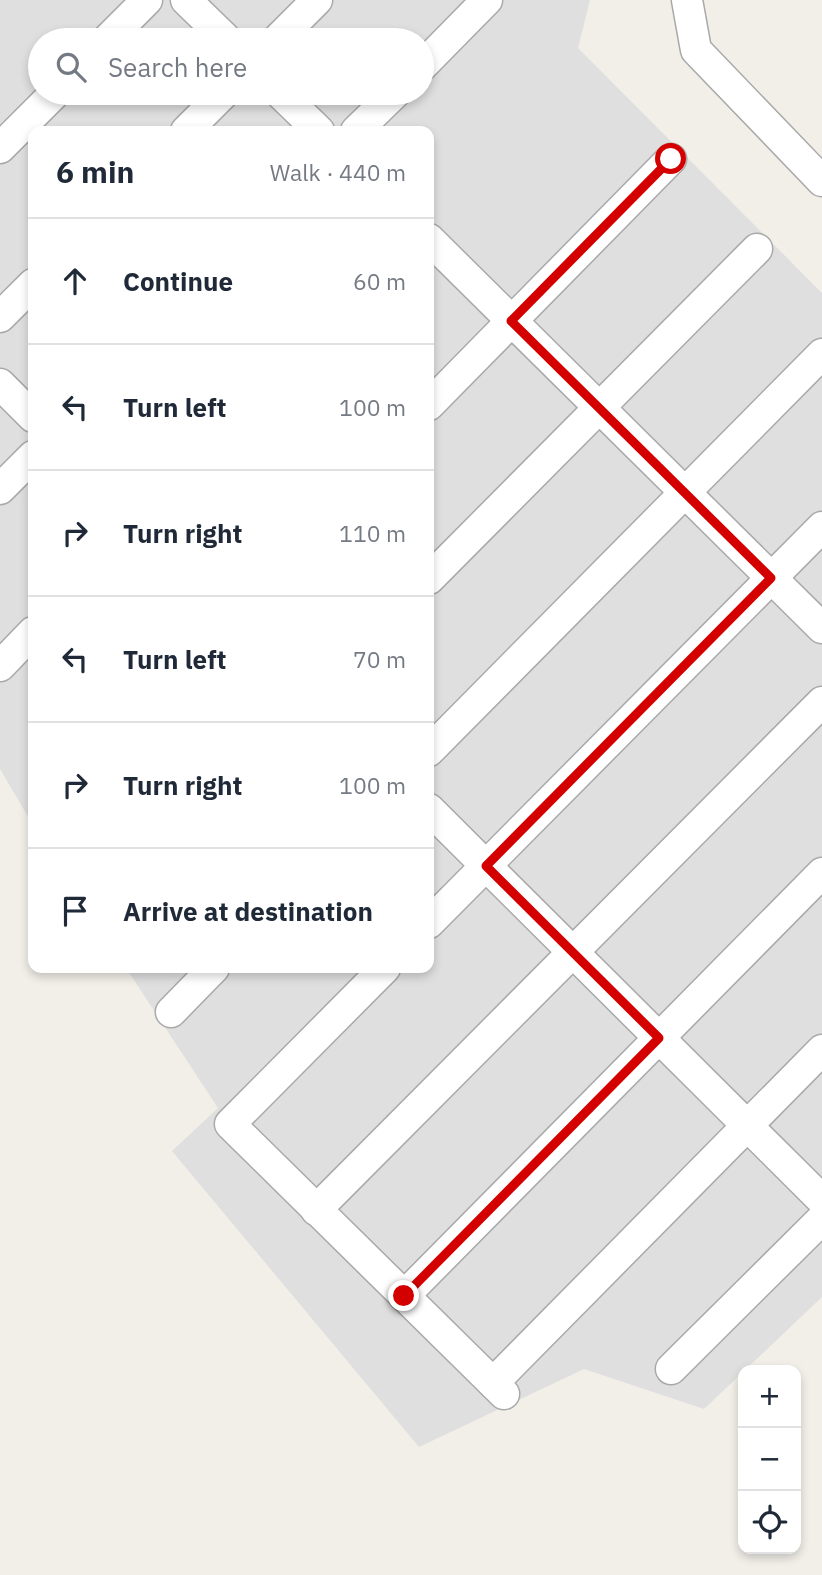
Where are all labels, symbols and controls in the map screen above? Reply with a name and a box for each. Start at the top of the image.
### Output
search box [28,28,434,105]
icon: search [52,48,90,86]
text: Search here [108,50,247,84]
route start [655,143,686,174]
text: 6 min [56,152,134,191]
text: Walk · 440 m [270,157,406,187]
icon: ahead [56,262,94,300]
text: Continue [123,264,233,298]
text: 60 m [353,266,406,296]
icon: left [56,388,94,426]
text: Turn left [123,390,226,424]
text: 100 m [339,392,406,422]
icon: right [56,514,94,552]
text: Turn right [123,516,242,550]
text: 110 m [339,518,406,548]
icon: left [56,640,94,678]
text: Turn left [123,642,226,676]
text: 70 m [353,644,406,674]
icon: right [56,766,94,804]
text: Turn right [123,768,242,802]
text: 100 m [339,770,406,800]
icon: arrive [56,892,94,930]
text: Arrive at destination [123,894,373,928]
route end [388,1280,419,1311]
map controls [738,1365,801,1554]
button: + [738,1365,801,1428]
button: − [738,1428,801,1491]
button: locate [738,1491,801,1554]

